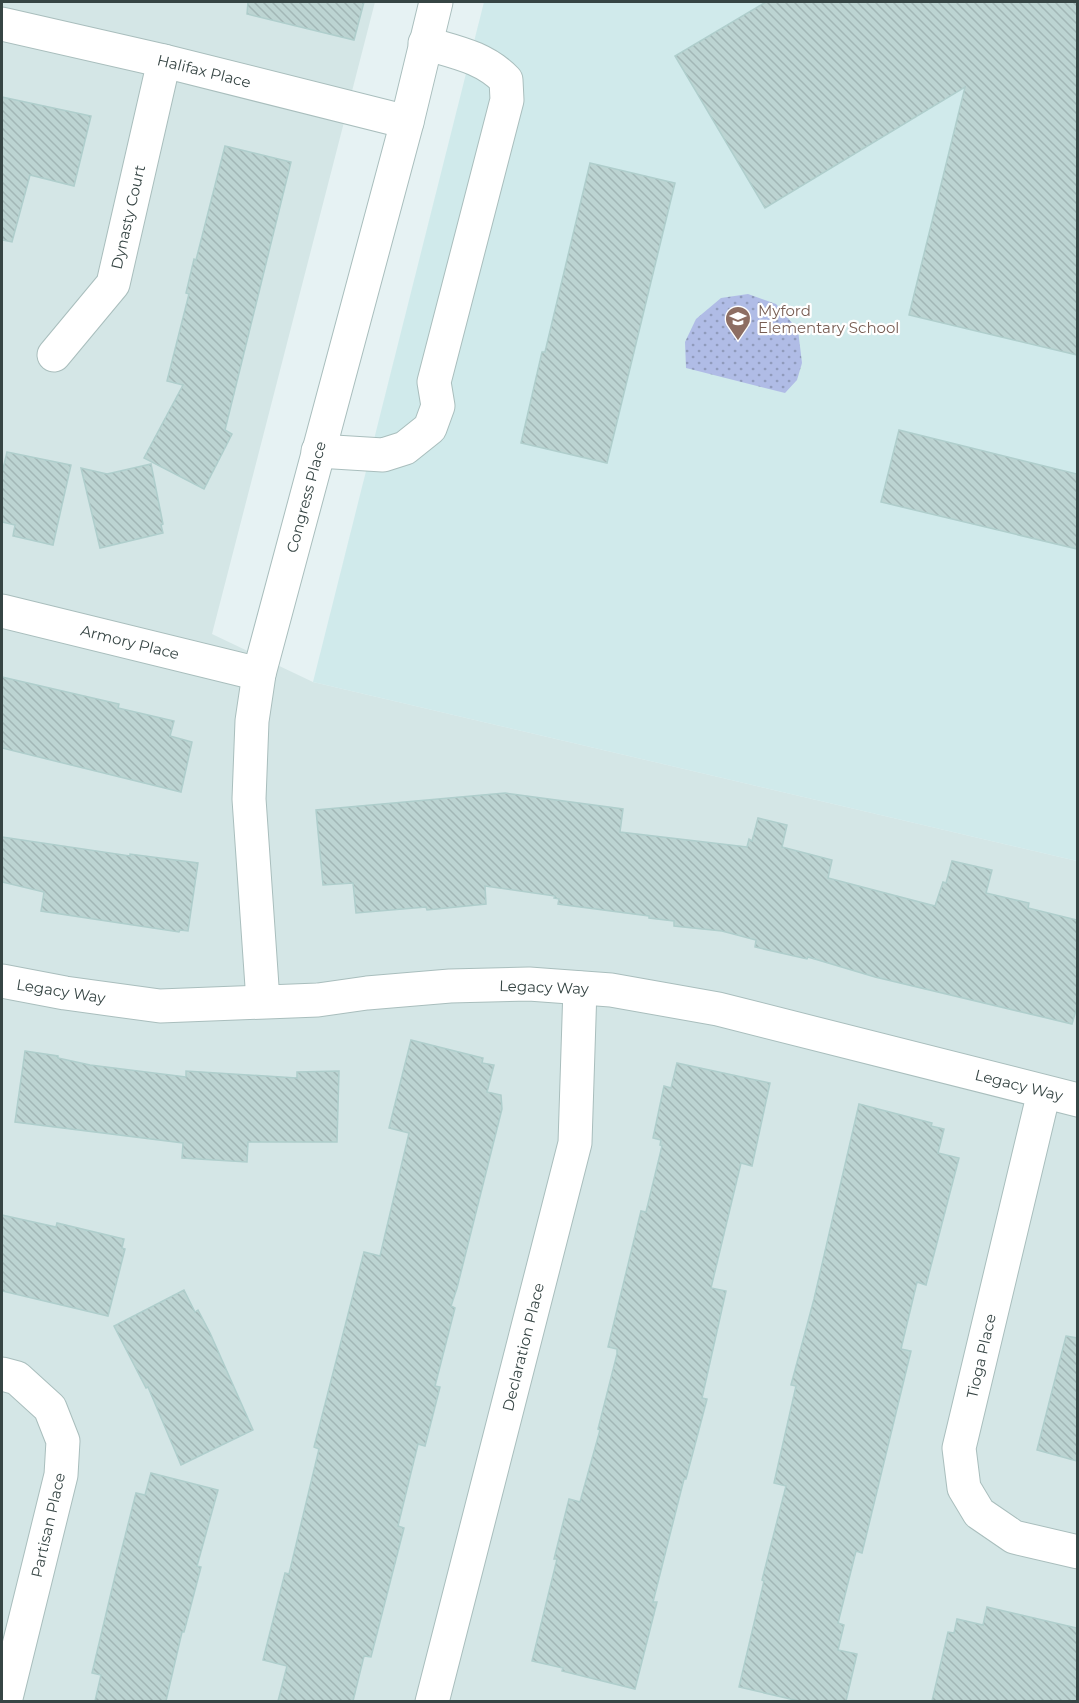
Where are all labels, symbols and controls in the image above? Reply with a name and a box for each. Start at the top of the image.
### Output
street label: Halifax Place [155,50,253,92]
street label: Dynasty Court [107,163,149,271]
place label: Myford Elementary School [758,301,899,337]
school or university icon: Myford Elementary School [723,304,753,342]
street label: Congress Place [282,439,330,555]
street label: Armory Place [79,621,181,663]
street label: Legacy Way [15,975,108,1008]
street label: Legacy Way [499,976,590,998]
street label: Legacy Way [973,1065,1066,1105]
street label: Declaration Place [498,1281,548,1413]
street label: Tioga Place [962,1312,1000,1400]
street label: Partisan Place [27,1471,69,1579]

